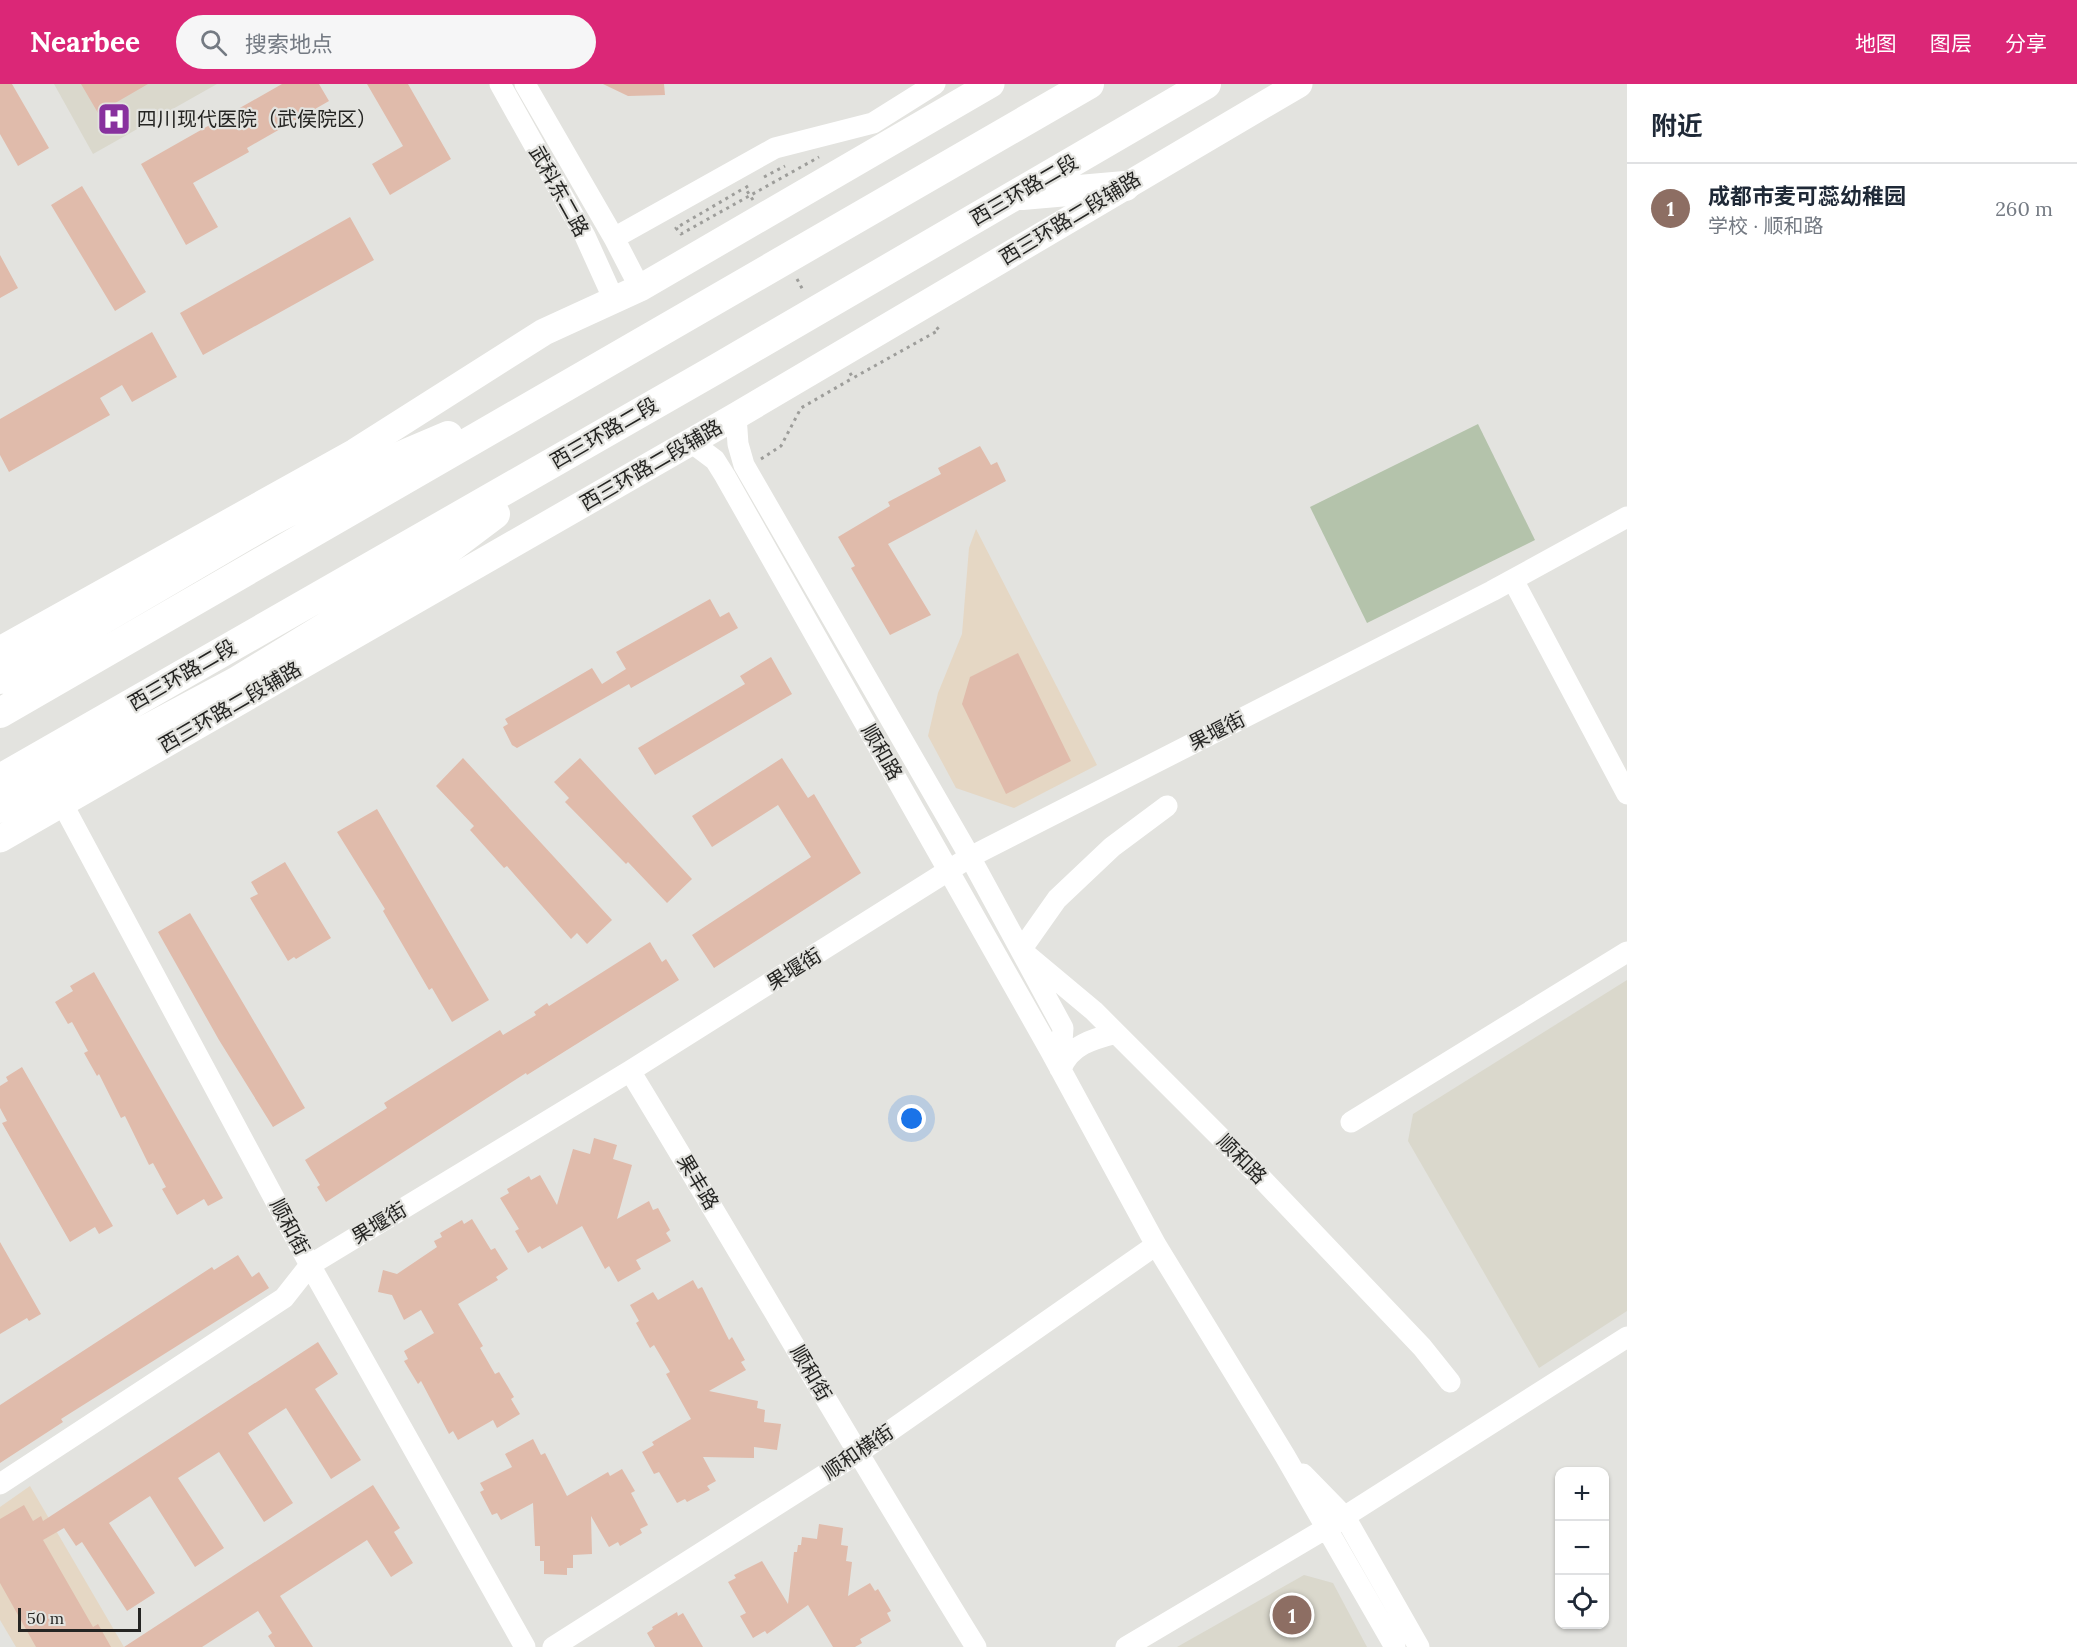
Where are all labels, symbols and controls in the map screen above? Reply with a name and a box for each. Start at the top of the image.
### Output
search box [176,15,596,69]
text: Nearbee [30,24,140,60]
icon: search [197,26,230,59]
text: 搜索地点 [245,30,333,58]
text: 地图 [1855,30,1897,57]
text: 图层 [1930,30,1972,57]
text: 分享 [2005,30,2047,57]
hospital icon: 四川现代医院（武侯院区） [96,101,132,137]
place label: 四川现代医院（武侯院区） [137,106,377,131]
text: 附近 [1651,109,1703,142]
street label: 武科东二路 [524,141,595,241]
street label: 西三环路二段 [966,149,1082,230]
street label: 西三环路二段辅路 [995,166,1145,269]
text: 成都市麦可蕊幼稚园 [1708,182,1906,210]
text: 1 [1666,196,1675,221]
text: 260 m [1995,196,2053,221]
text: 学校 · 顺和路 [1708,213,1824,238]
street label: 西三环路二段 [546,392,662,473]
street label: 西三环路二段辅路 [575,414,726,515]
street label: 西三环路二段 [124,634,240,715]
street label: 西三环路二段辅路 [154,656,305,757]
street label: 果堰街 [1184,706,1249,755]
street label: 顺和路 [857,720,908,784]
street label: 果堰街 [762,942,826,995]
your location [897,1104,926,1133]
street label: 顺和路 [1212,1129,1272,1189]
street label: 果丰路 [672,1150,725,1214]
street label: 顺和街 [265,1194,316,1259]
street label: 果堰街 [347,1196,411,1249]
street label: 顺和街 [786,1341,837,1405]
street label: 顺和横街 [818,1419,898,1484]
map controls [1555,1467,1609,1629]
button: + [1555,1467,1609,1521]
button: − [1555,1521,1609,1575]
button: locate [1555,1575,1609,1629]
pin: 1 [1272,1592,1312,1637]
scale bar [18,1605,141,1632]
text: 50 m [27,1608,64,1628]

